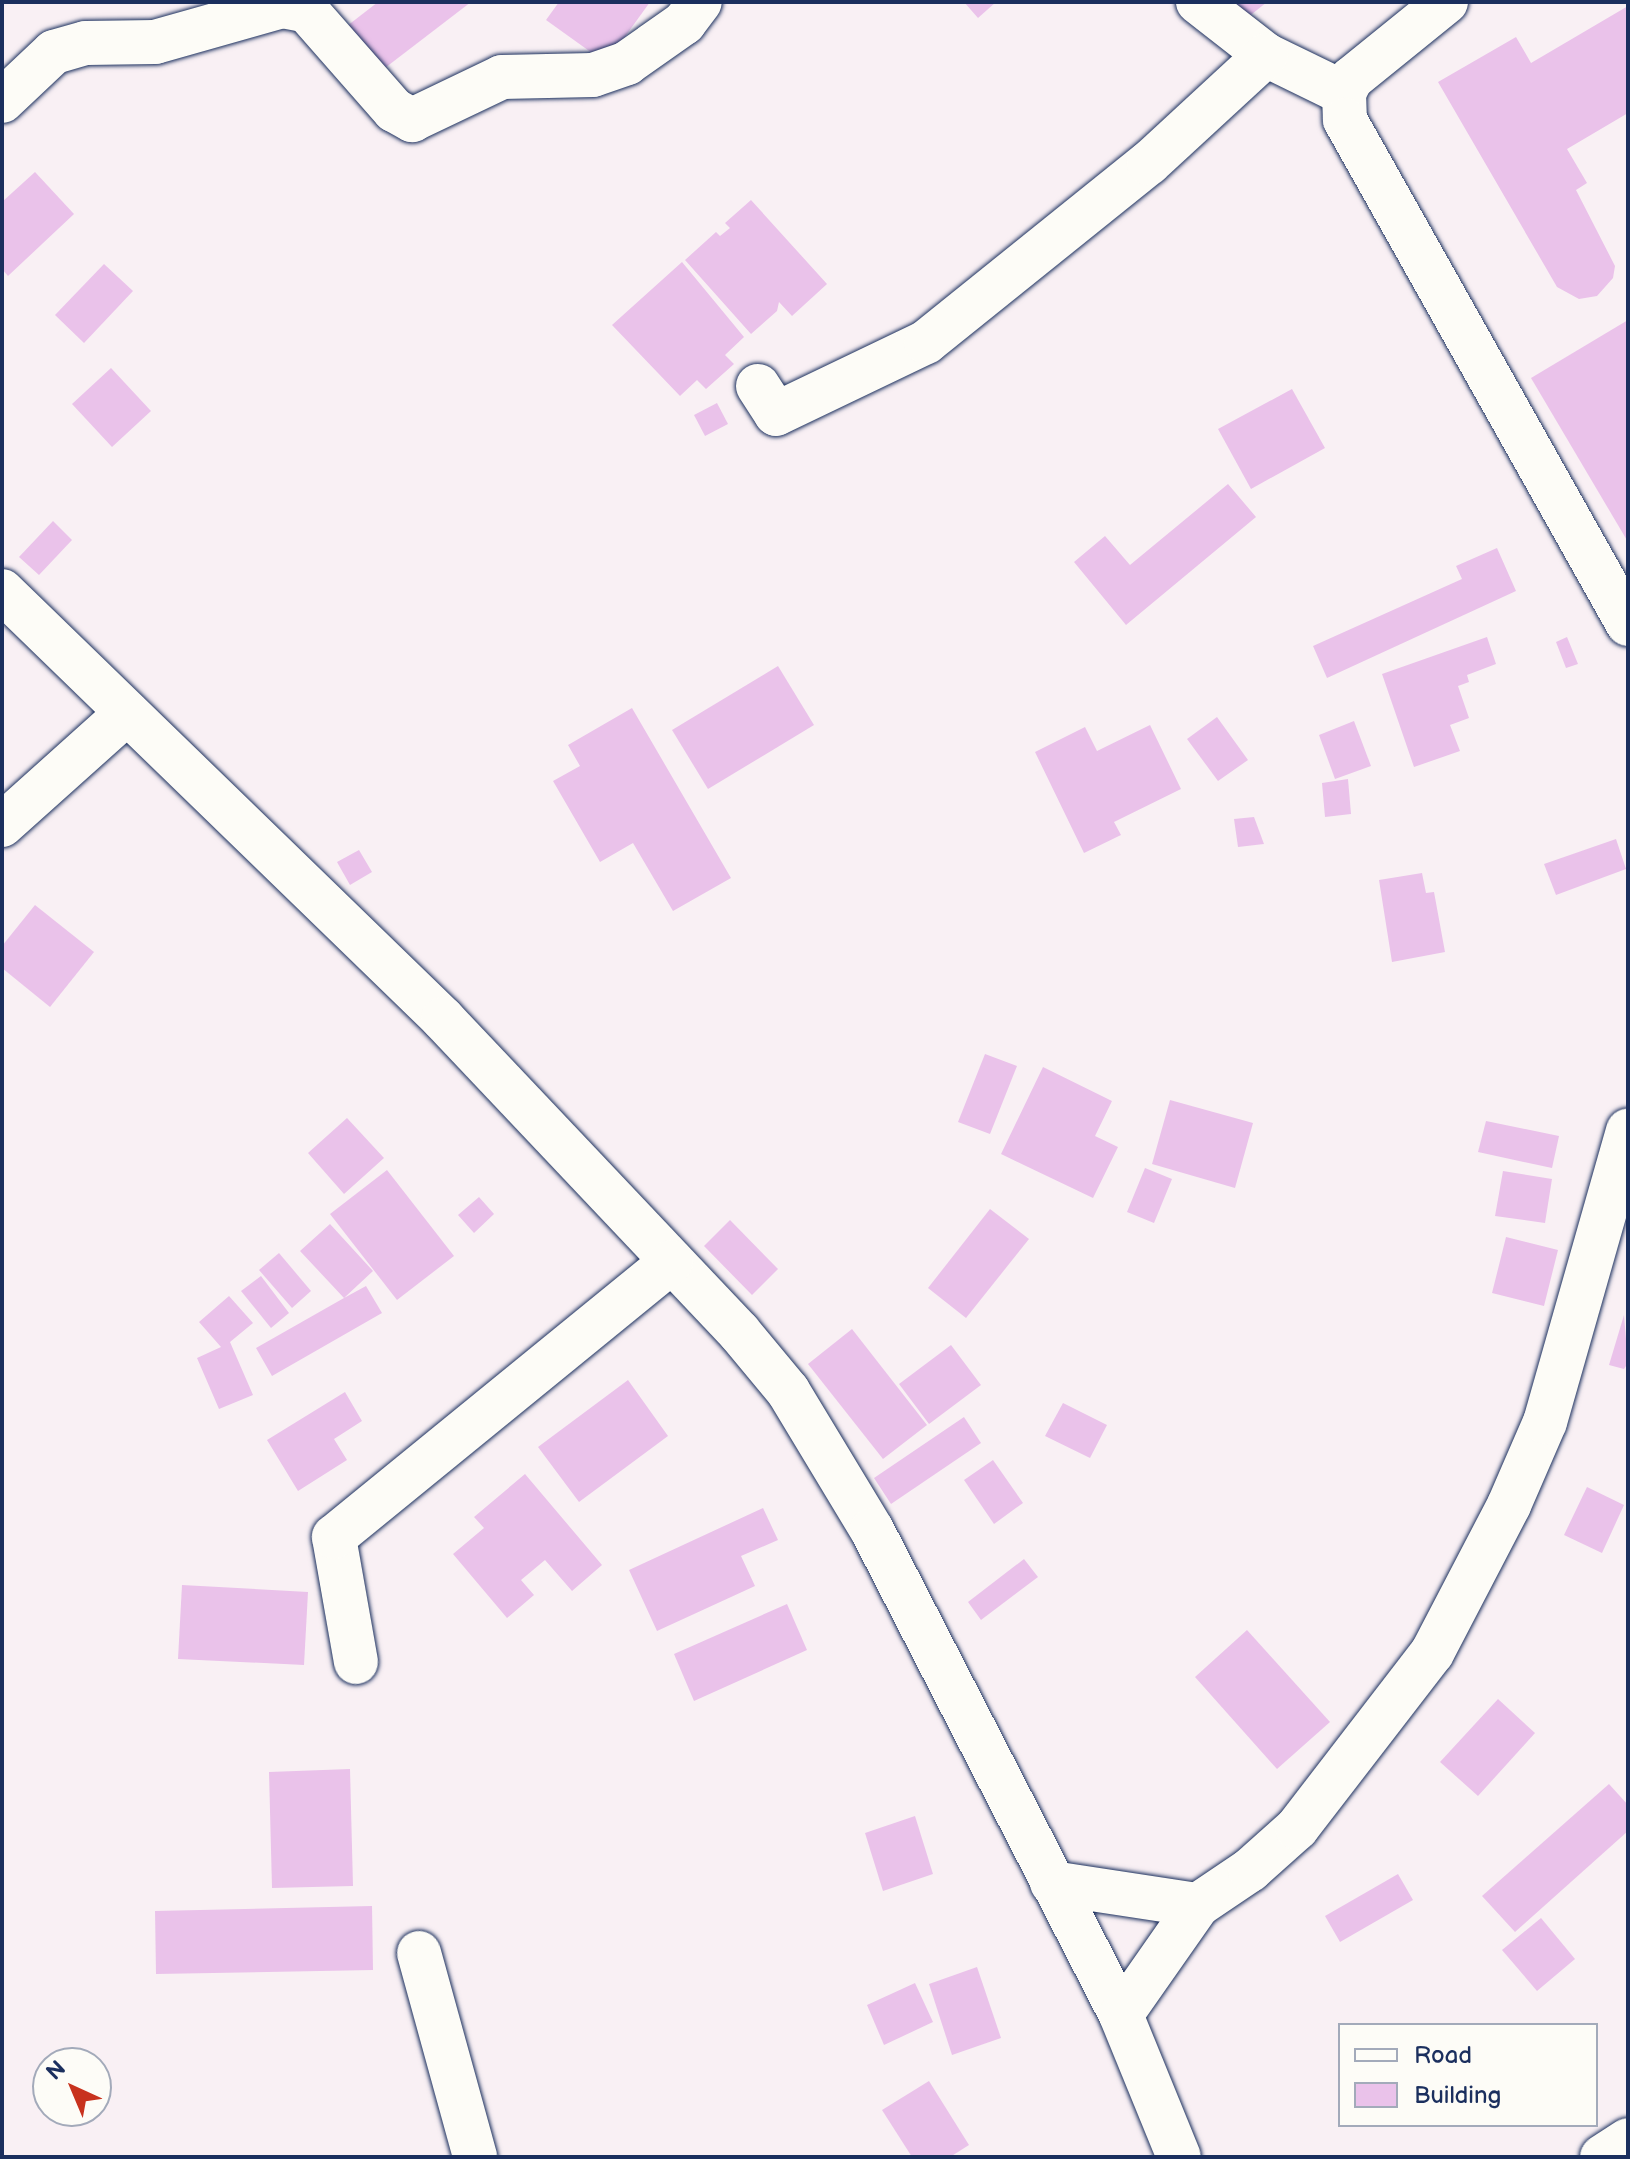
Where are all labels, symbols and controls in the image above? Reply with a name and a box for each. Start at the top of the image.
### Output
legend [1338,2023,1598,2127]
text: Road [1414,2041,1472,2070]
north arrow [32,2047,112,2127]
text: N [41,2055,72,2086]
text: Building [1414,2081,1501,2110]

